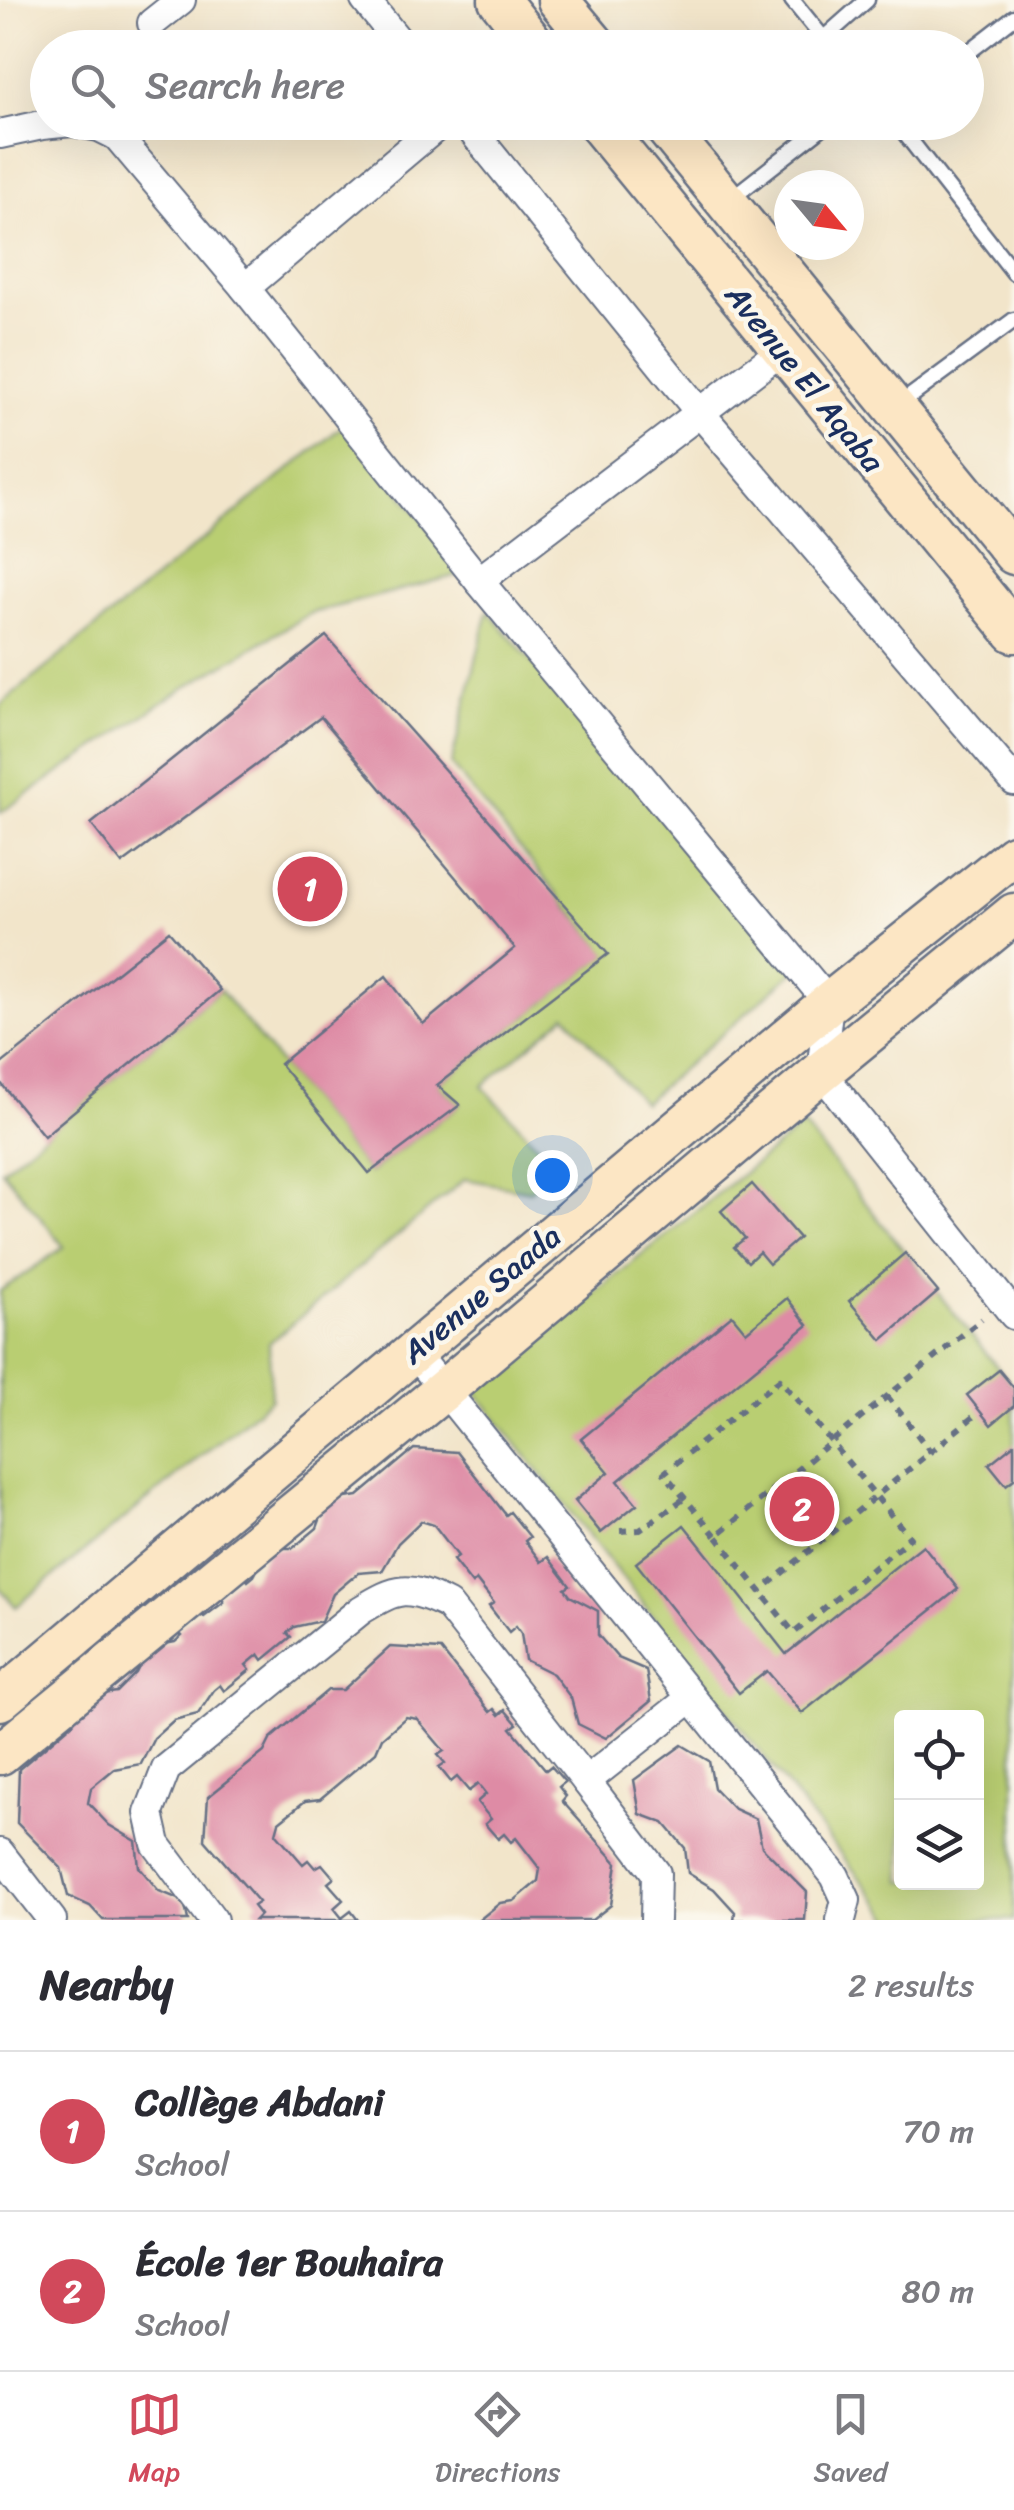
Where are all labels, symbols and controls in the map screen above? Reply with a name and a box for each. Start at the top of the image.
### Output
search box [30,30,984,140]
text: Search here [145,52,345,119]
icon: search [65,58,120,113]
north arrow [774,170,864,260]
street label: Avenue El Aqaba [709,270,900,487]
pin: 1 [278,852,342,926]
your location [527,1150,578,1201]
street label: Avenue Saada [387,1210,575,1380]
pin: 2 [770,1472,834,1546]
map controls [894,1710,984,1890]
button: locate [894,1710,984,1800]
button: layers [894,1800,984,1890]
text: Nearby [40,1948,173,2022]
text: 2 results [848,1957,974,2014]
text: Collège Abdani [135,2069,384,2136]
text: 1 [66,2103,79,2160]
text: 70 m [903,2103,974,2160]
text: School [135,2136,229,2193]
text: École 1er Bouhaira [135,2229,442,2296]
text: 2 [63,2263,82,2320]
text: 80 m [902,2263,974,2320]
text: School [135,2296,229,2353]
tab: Map [127,2387,182,2496]
tab: Directions [435,2387,560,2496]
tab: Saved [814,2387,887,2496]

